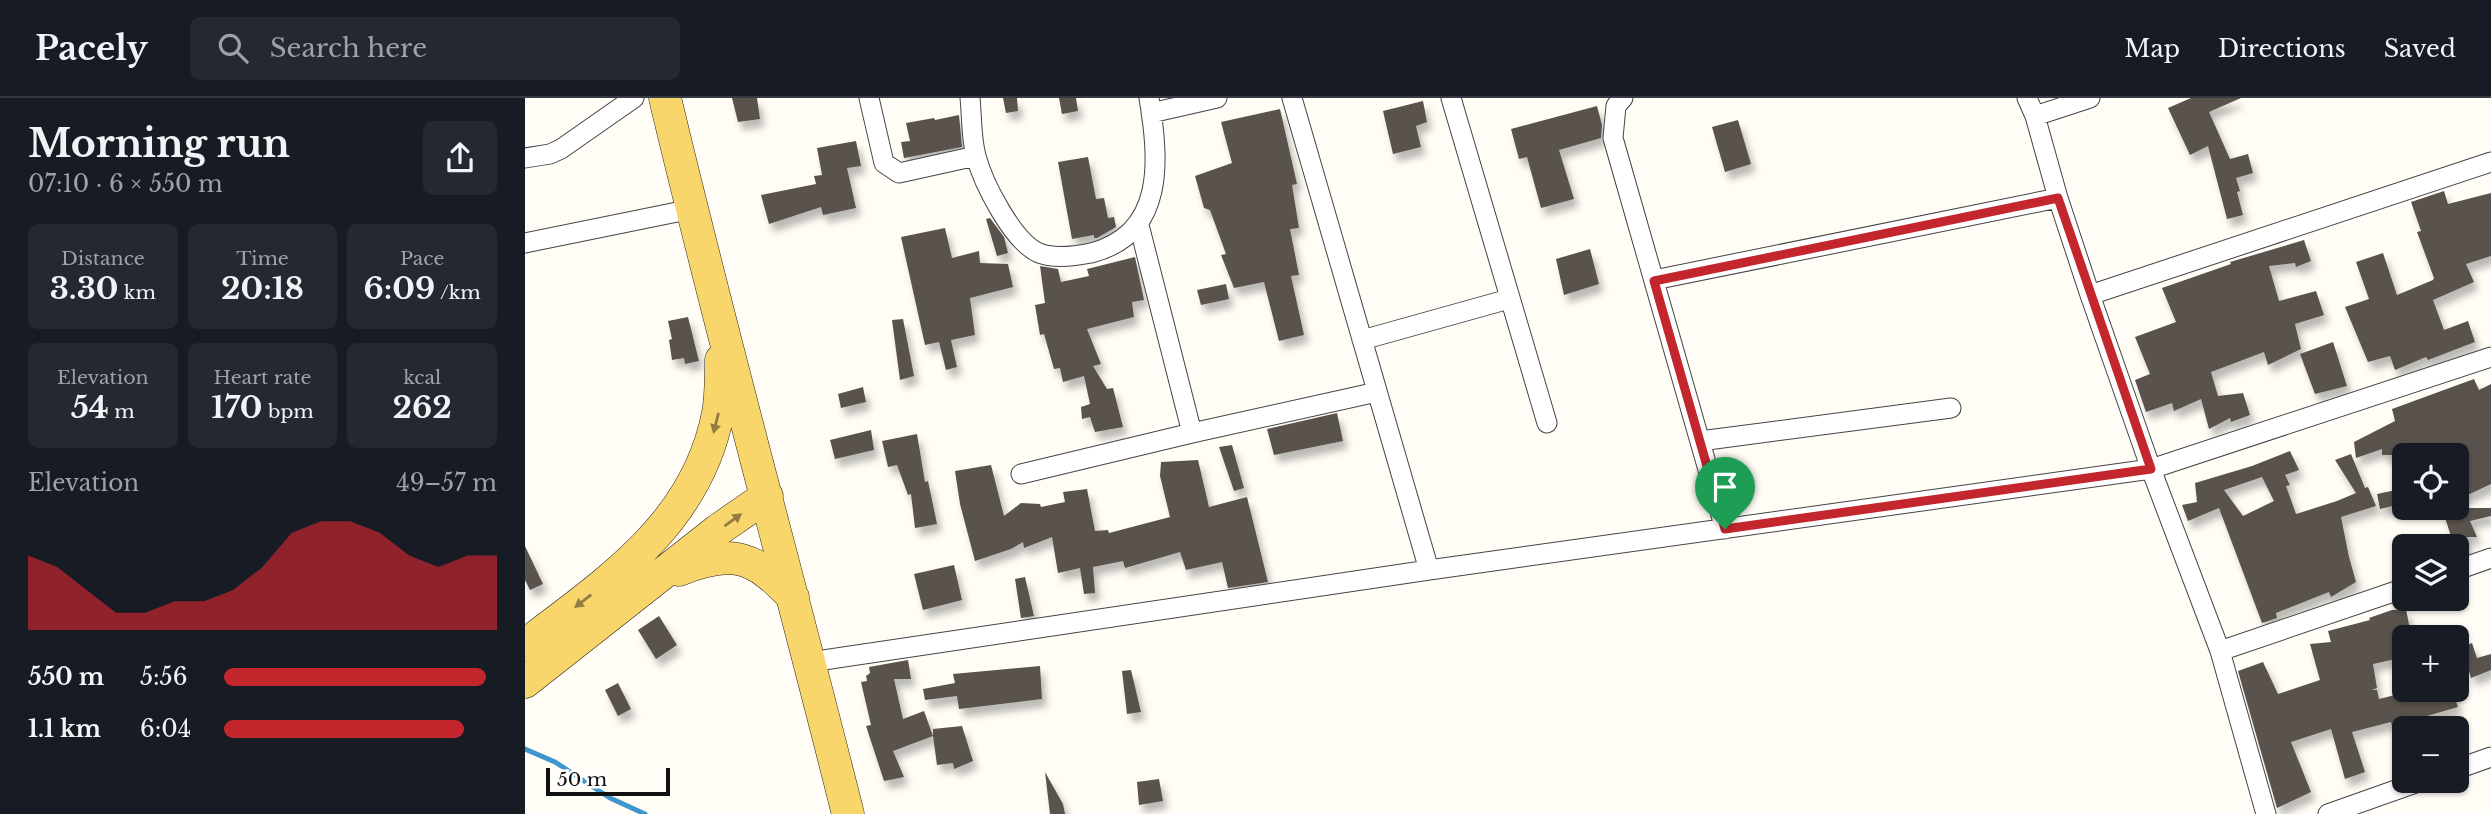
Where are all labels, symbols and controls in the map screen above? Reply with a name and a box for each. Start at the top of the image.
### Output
search box [190,17,680,80]
text: Pacely [35,28,148,69]
icon: search [214,29,252,67]
text: Search here [270,32,427,64]
text: Map [2124,34,2180,63]
text: Directions [2218,34,2346,63]
text: Saved [2384,34,2456,63]
text: Morning run [28,120,290,167]
button: share [423,121,497,195]
text: 07:10 · 6 × 550 m [28,170,223,198]
text: Distance [61,247,145,270]
text: Time [236,247,289,270]
text: Pace [400,247,444,270]
text: 3.30 [50,270,118,307]
text: 20:18 [221,270,304,307]
text: 6:09 [364,270,435,307]
text: km [118,281,156,304]
text: /km [435,281,481,304]
text: Elevation [57,366,149,389]
text: Heart rate [214,366,311,389]
text: kcal [403,366,441,389]
text: 54 [71,389,109,426]
text: 170 [211,389,263,426]
text: 262 [393,389,452,426]
text: m [109,400,135,423]
text: bpm [263,400,314,423]
one-way arrow [710,412,721,434]
map controls [2392,443,2469,793]
button: locate [2392,443,2469,520]
pin [1695,457,1755,529]
icon: arrive [1706,468,1744,506]
text: Elevation [28,469,139,497]
text: 49–57 m [396,469,497,497]
one-way arrow [724,513,742,527]
button: layers [2392,534,2469,611]
one-way arrow [574,593,592,607]
button: + [2392,625,2469,702]
text: 550 m [28,663,104,691]
text: 5:56 [140,663,187,691]
text: 1.1 km [28,715,101,743]
text: 6:04 [140,715,191,743]
button: − [2392,716,2469,793]
scale bar [546,765,670,797]
text: 50 m [557,768,607,791]

